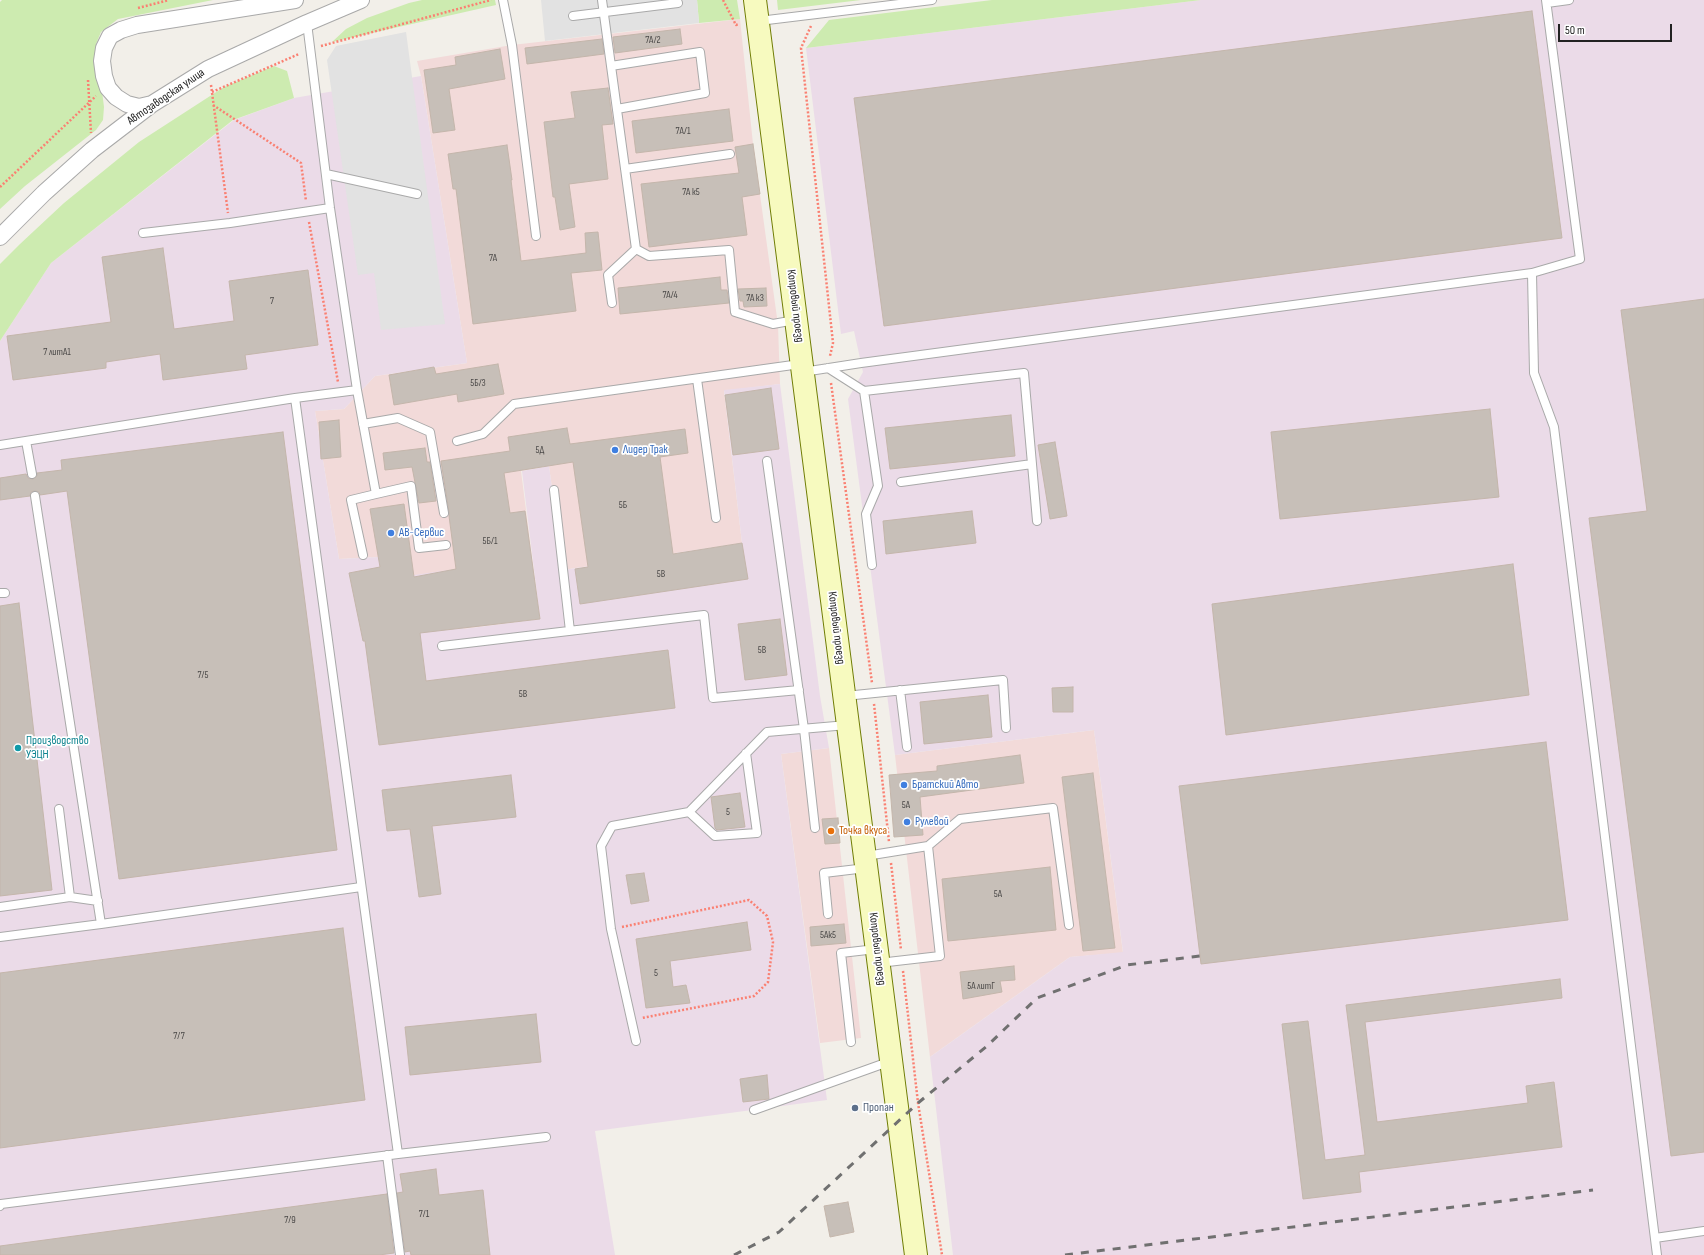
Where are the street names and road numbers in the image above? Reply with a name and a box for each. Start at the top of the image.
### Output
street label: Автозаводская улица [124,66,208,128]
street label: Копровый проезд [783,269,807,343]
street label: Копровый проезд [824,591,848,665]
street label: Копровый проезд [865,912,889,986]

